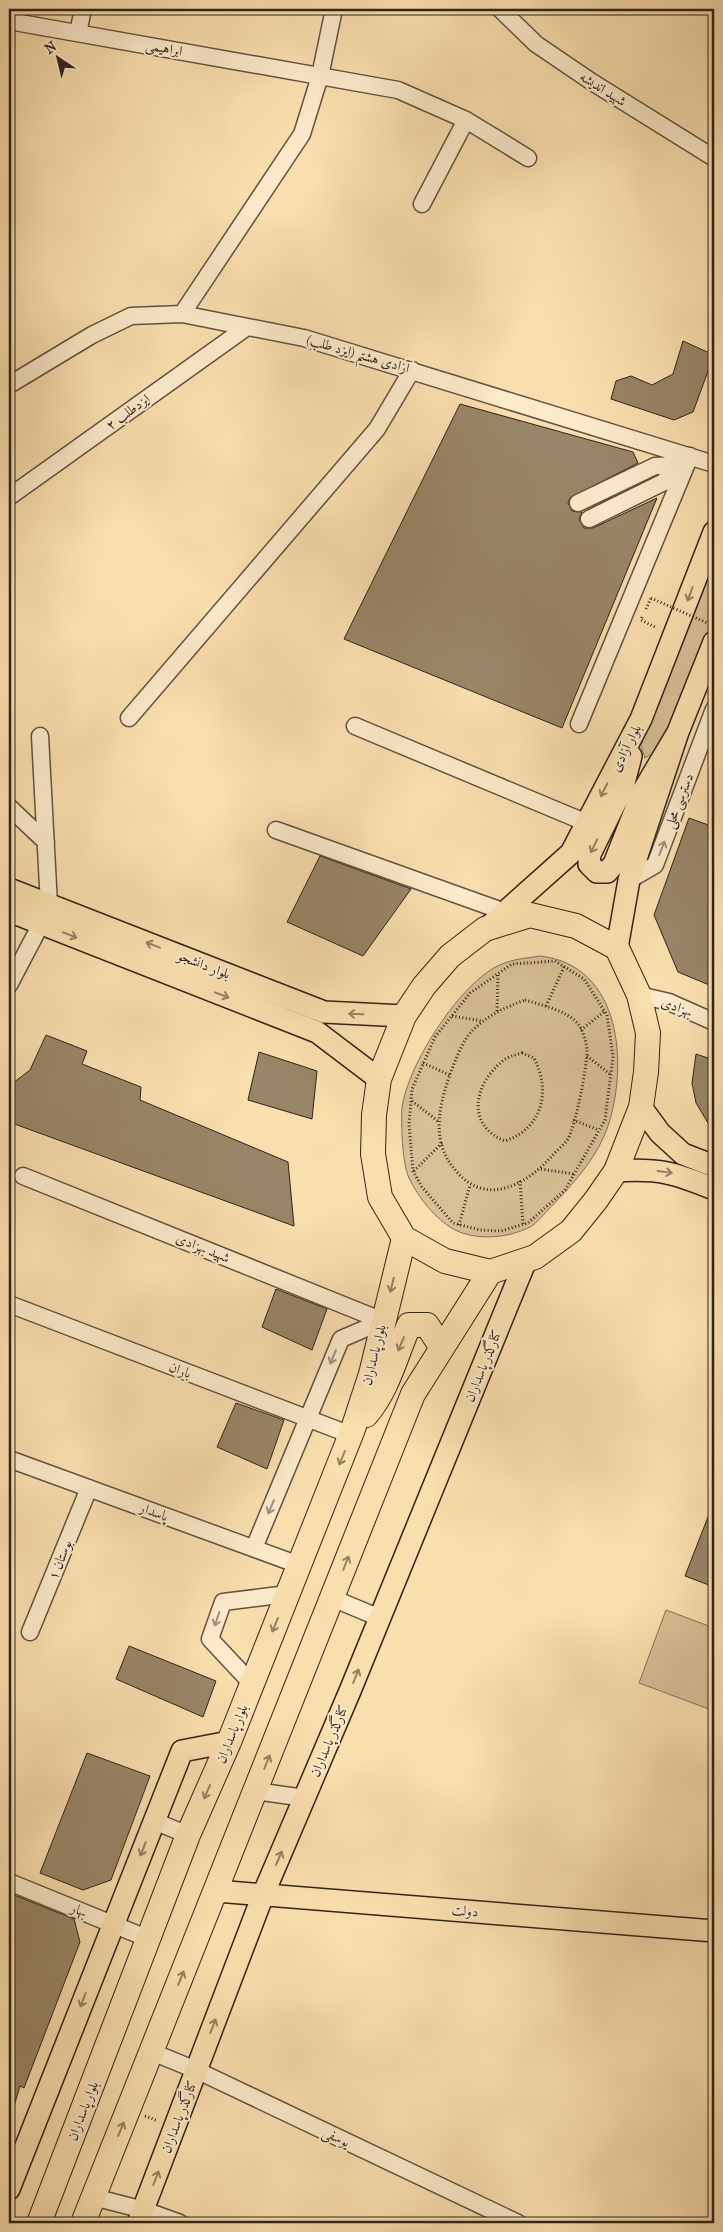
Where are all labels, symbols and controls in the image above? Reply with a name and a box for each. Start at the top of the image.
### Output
north arrow [32,32,82,82]
street label: ابراهیمی [144,36,184,61]
text: N [42,38,60,58]
street label: شهید اندیشه [576,68,630,111]
street label: آزادی هشتم (ایزد طلب) [303,331,413,382]
street label: ایزدطلب ۲ [103,390,154,434]
one-way arrow [685,586,694,601]
street label: بلوار آزادی [607,721,645,775]
street label: دسترسی محلی [661,771,698,831]
one-way arrow [599,783,609,798]
one-way arrow [589,838,598,853]
one-way arrow [658,841,667,856]
one-way arrow [63,932,78,941]
one-way arrow [146,940,161,950]
street label: بلوار دانشجو [173,946,233,983]
one-way arrow [214,990,229,1000]
street label: بهزادی [659,993,695,1021]
one-way arrow [348,1009,364,1018]
one-way arrow [657,1167,673,1177]
street label: شهید بهزادی [173,1230,233,1267]
one-way arrow [387,1277,396,1293]
street label: بلوار پاسداران [358,1322,392,1388]
street label: کنارگذر پاسداران [459,1327,507,1405]
one-way arrow [395,1336,405,1351]
one-way arrow [328,1349,337,1364]
street label: باران [166,1358,194,1382]
one-way arrow [337,1450,346,1465]
street label: پاسدار [135,1498,172,1527]
one-way arrow [265,1499,275,1514]
street label: بوستان ۱ [44,1537,76,1582]
one-way arrow [342,1555,351,1571]
one-way arrow [212,1611,221,1626]
one-way arrow [270,1618,279,1633]
one-way arrow [353,1669,362,1684]
street label: بلوار پاسداران [212,1702,254,1767]
street label: کنارگذر پاسداران [304,1702,354,1780]
one-way arrow [263,1755,272,1770]
one-way arrow [202,1784,212,1799]
one-way arrow [137,1841,147,1856]
one-way arrow [275,1851,284,1866]
street label: بهار [66,1898,90,1922]
street label: دولت [451,1901,479,1921]
one-way arrow [177,1971,186,1987]
one-way arrow [78,1992,87,2007]
one-way arrow [209,2019,218,2034]
street label: کنارگذر پاسداران [156,2077,203,2156]
street label: بلوار پاسداران [64,2079,104,2144]
one-way arrow [117,2122,126,2137]
street label: یوسفی [319,2123,354,2153]
one-way arrow [152,2171,161,2186]

